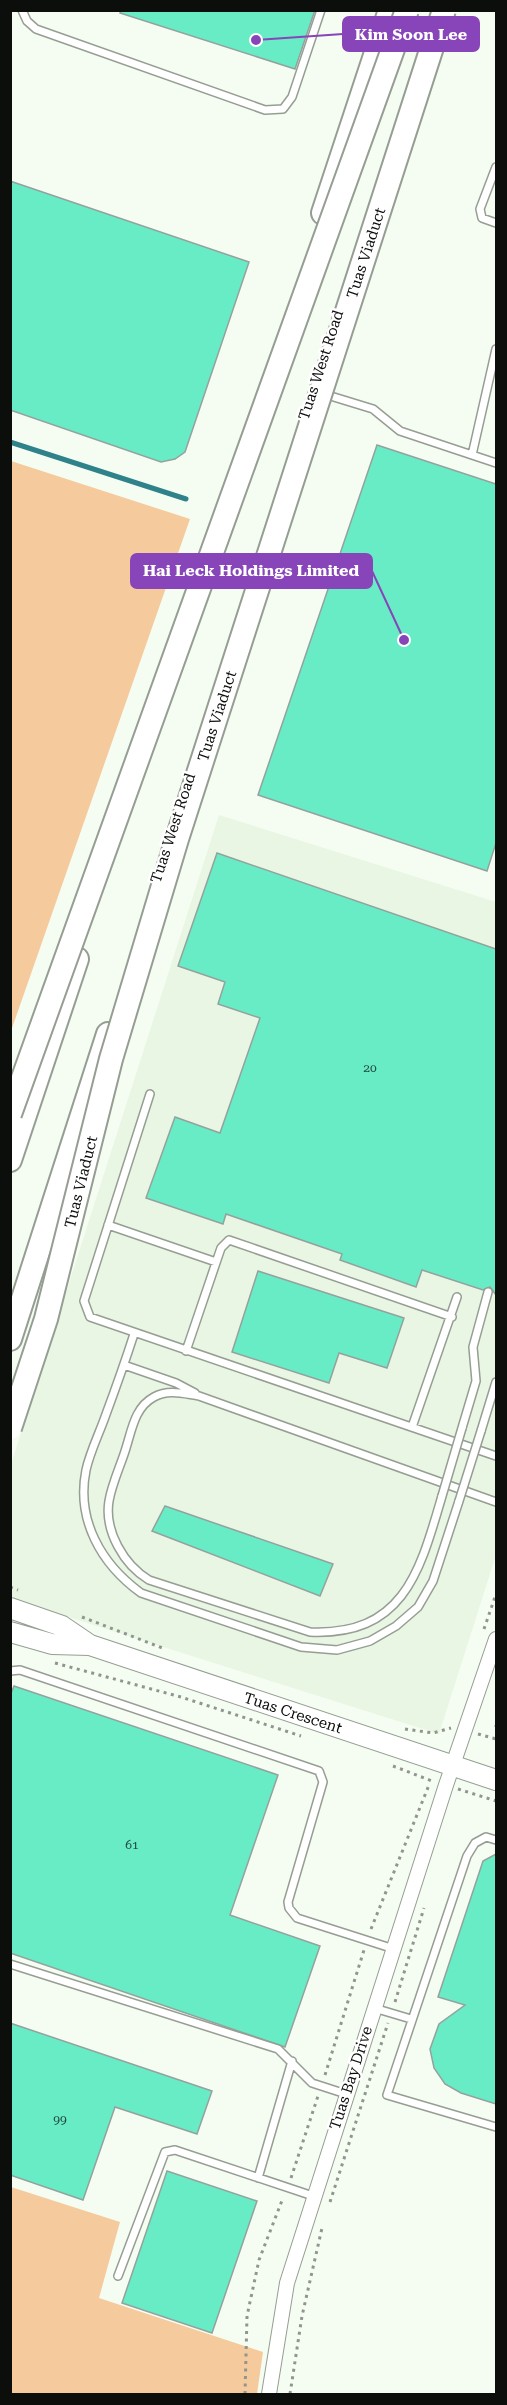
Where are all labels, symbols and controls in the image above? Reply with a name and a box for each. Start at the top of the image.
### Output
callout: Kim Soon Lee [343,17,479,51]
text: Kim Soon Lee [355,25,467,44]
street label: Tuas Viaduct [343,205,389,301]
street label: Tuas West Road [295,307,347,422]
callout: Hai Leck Holdings Limited [131,554,372,588]
text: Hai Leck Holdings Limited [143,561,359,580]
street label: Tuas Viaduct [194,668,240,764]
street label: Tuas West Road [147,770,199,885]
house number: 20 [363,1061,377,1075]
street label: Tuas Viaduct [61,1134,101,1230]
street label: Tuas Crescent [242,1689,345,1737]
house number: 61 [125,1838,139,1852]
street label: Tuas Bay Drive [326,2024,376,2132]
house number: 99 [53,2113,67,2127]

